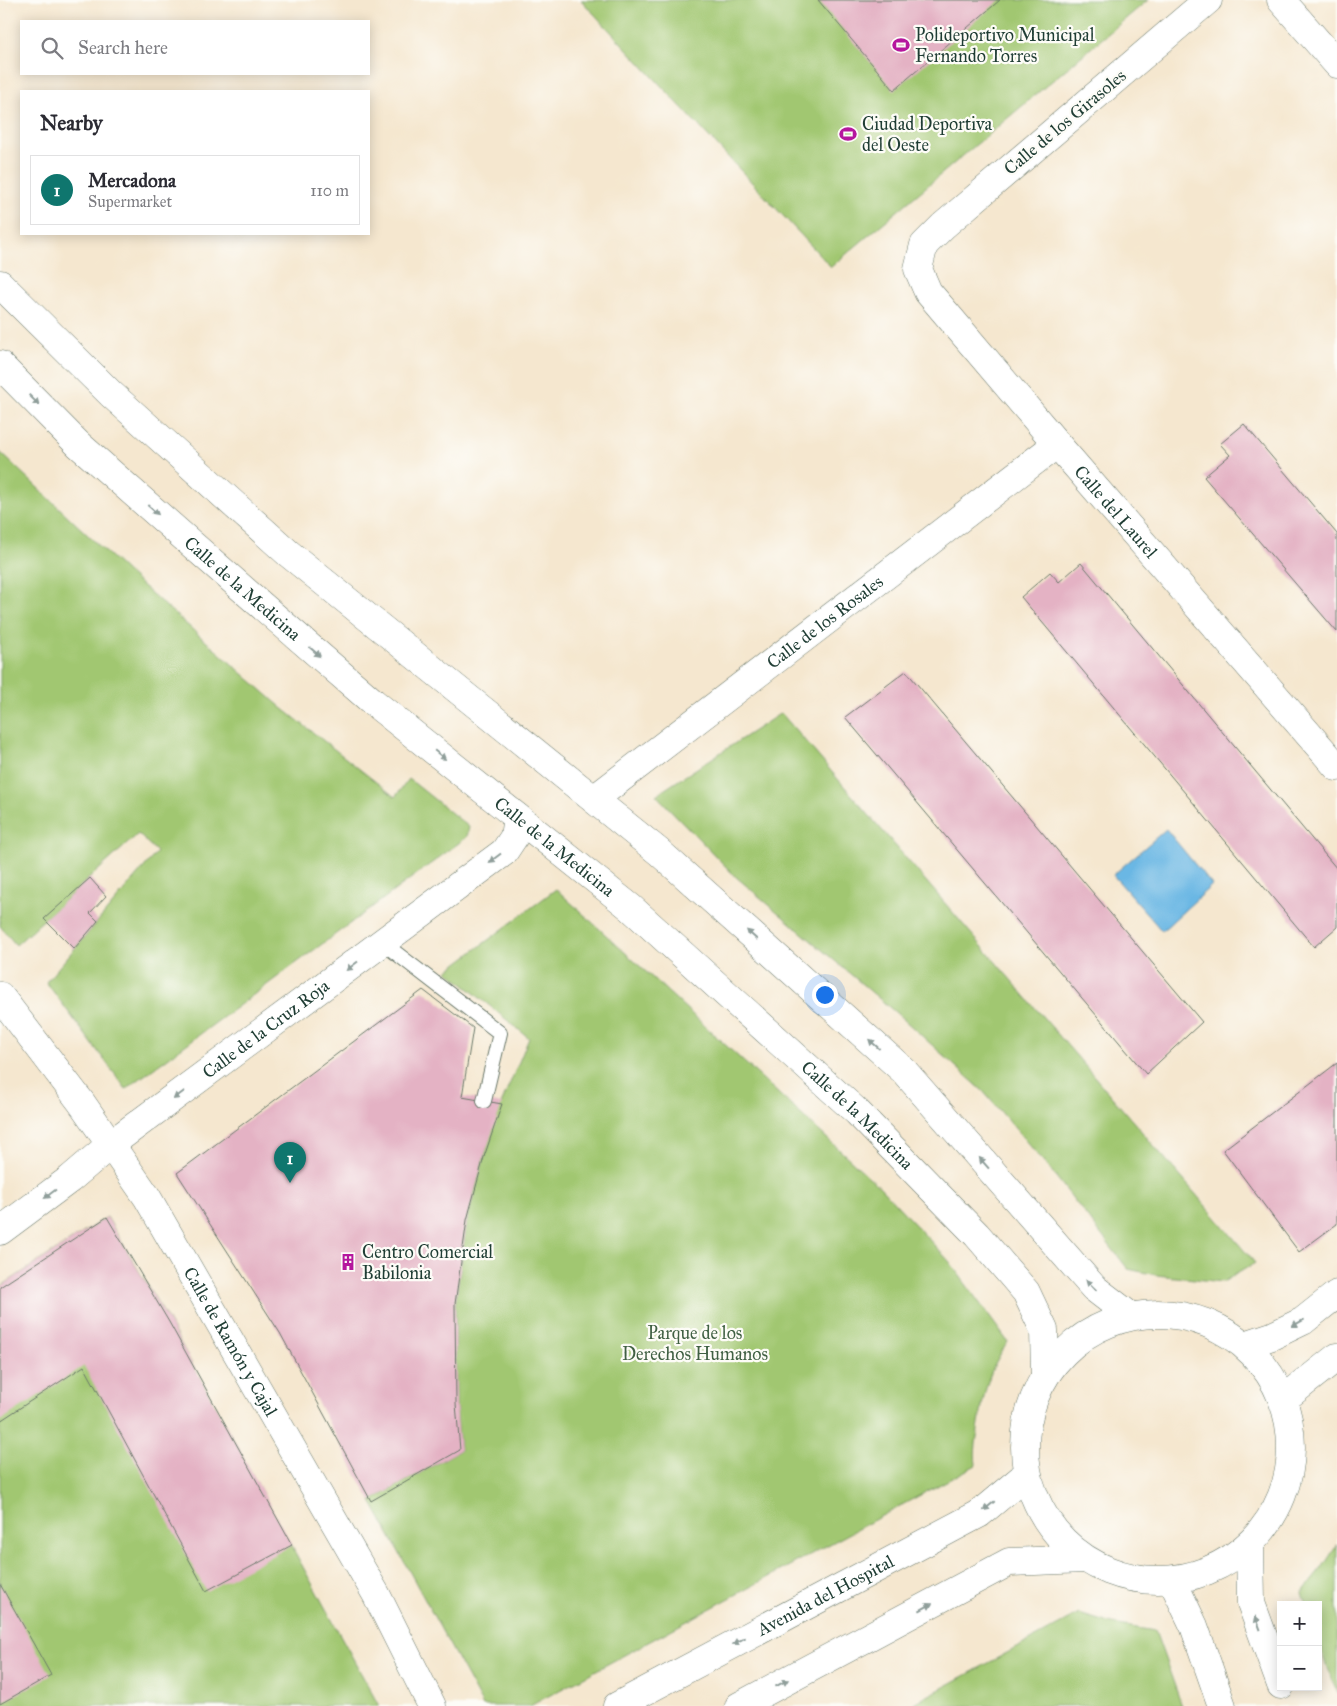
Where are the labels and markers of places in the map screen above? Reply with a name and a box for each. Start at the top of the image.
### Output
place label: Polideportivo Municipal Fernando Torres [915,24,1095,67]
sports icon: Polideportivo Municipal Fernando Torres [891,35,911,55]
place label: Ciudad Deportiva del Oeste [862,113,993,156]
sports icon: Ciudad Deportiva del Oeste [838,124,858,144]
pin: 1 [274,1142,306,1183]
place label: Centro Comercial Babilonia [362,1241,493,1284]
building icon: Centro Comercial Babilonia [338,1252,358,1272]

